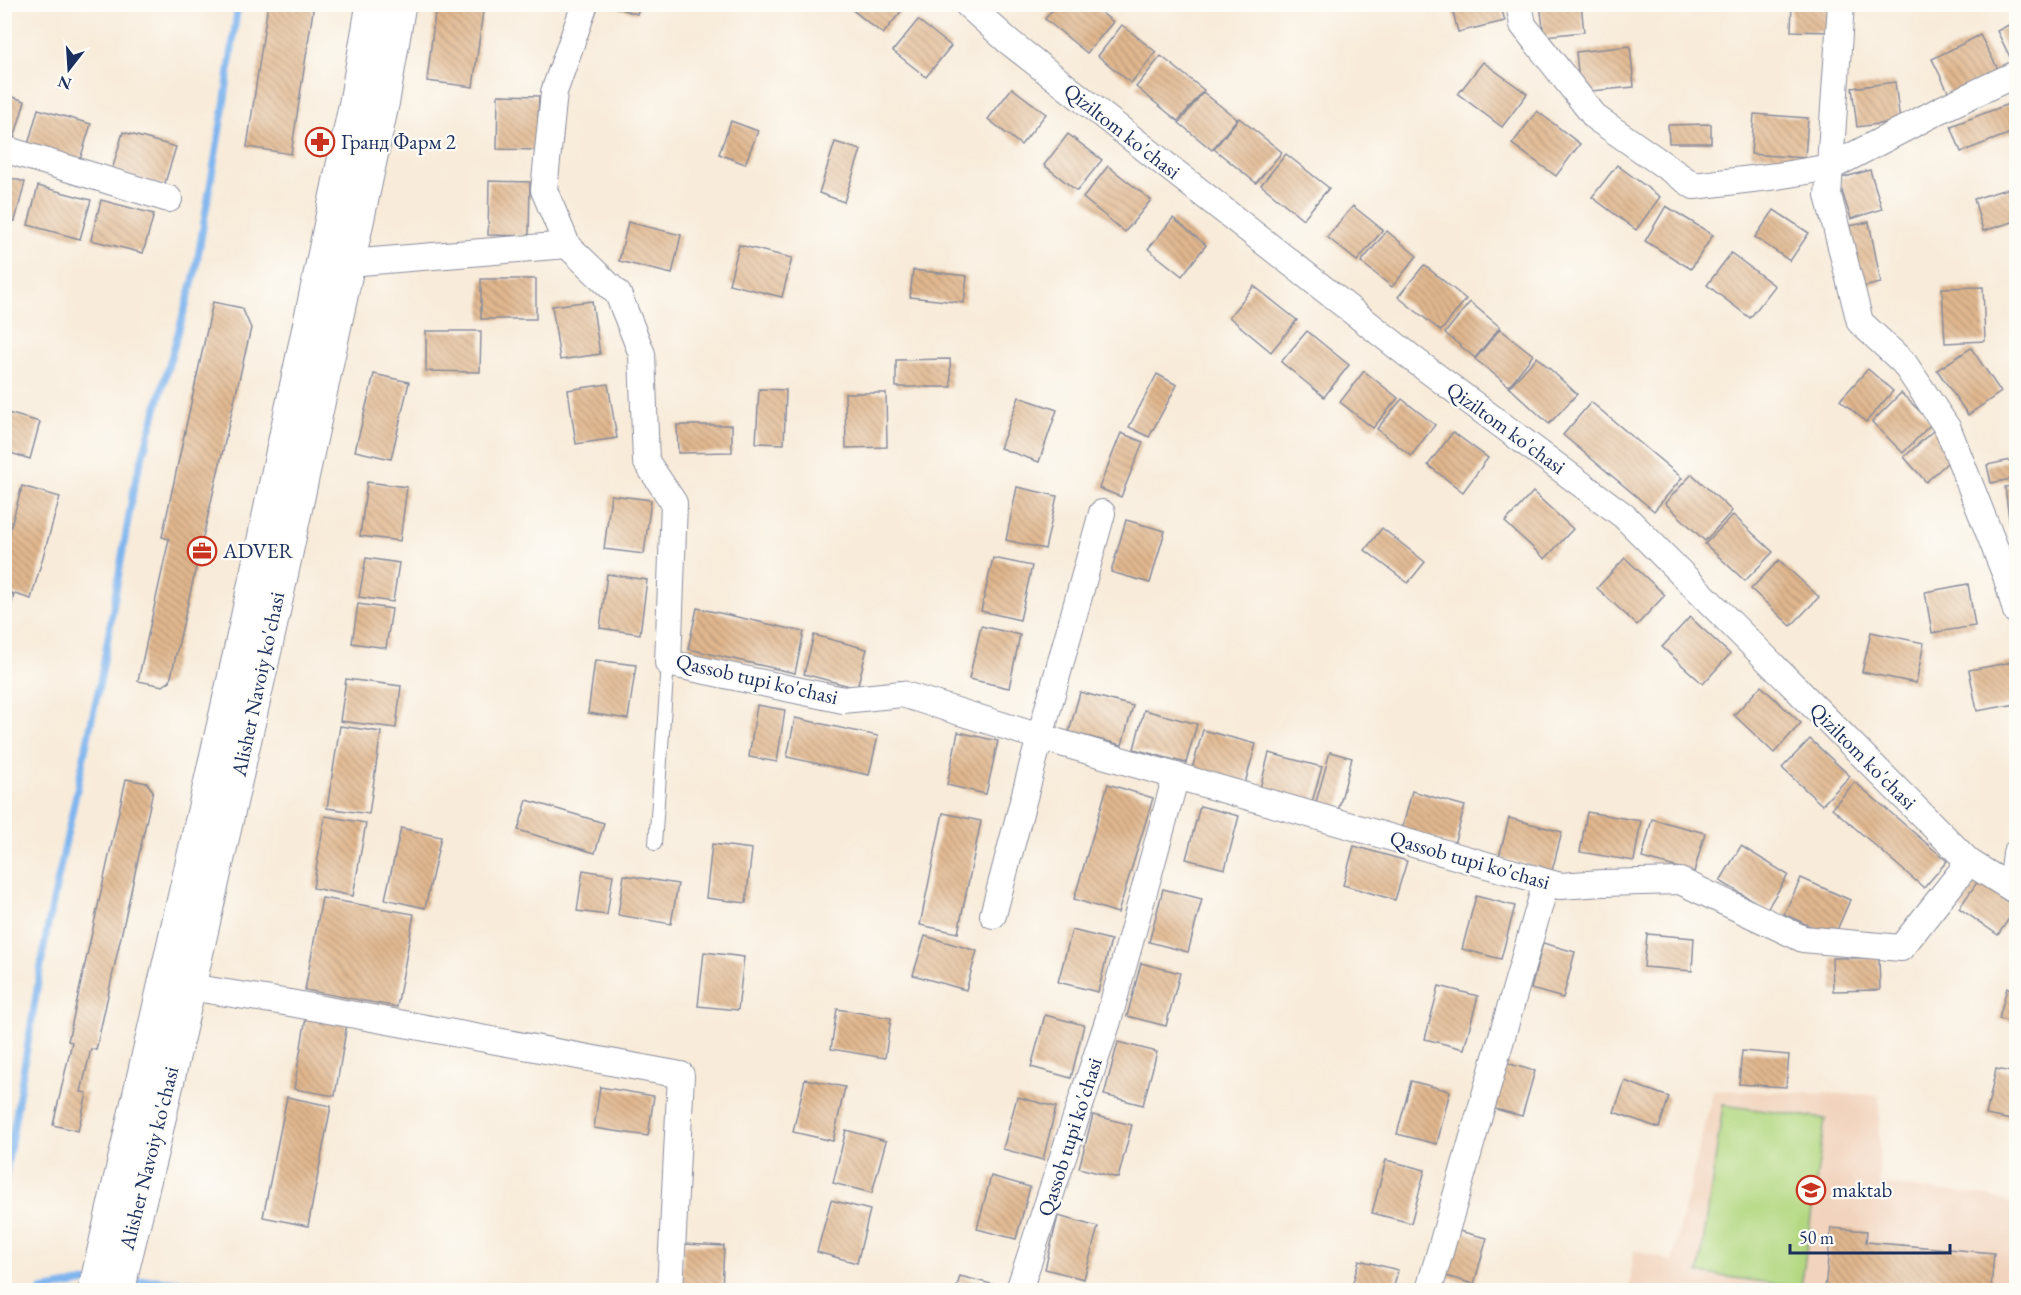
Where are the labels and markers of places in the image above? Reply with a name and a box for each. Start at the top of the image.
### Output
pharmacy icon: Гранд Фарм 2 [304,126,336,158]
place label: Гранд Фарм 2 [341,128,456,155]
office icon: ADVER [186,535,218,567]
place label: ADVER [222,537,295,564]
school or university icon: maktab [1795,1174,1827,1206]
place label: maktab [1832,1176,1893,1203]

